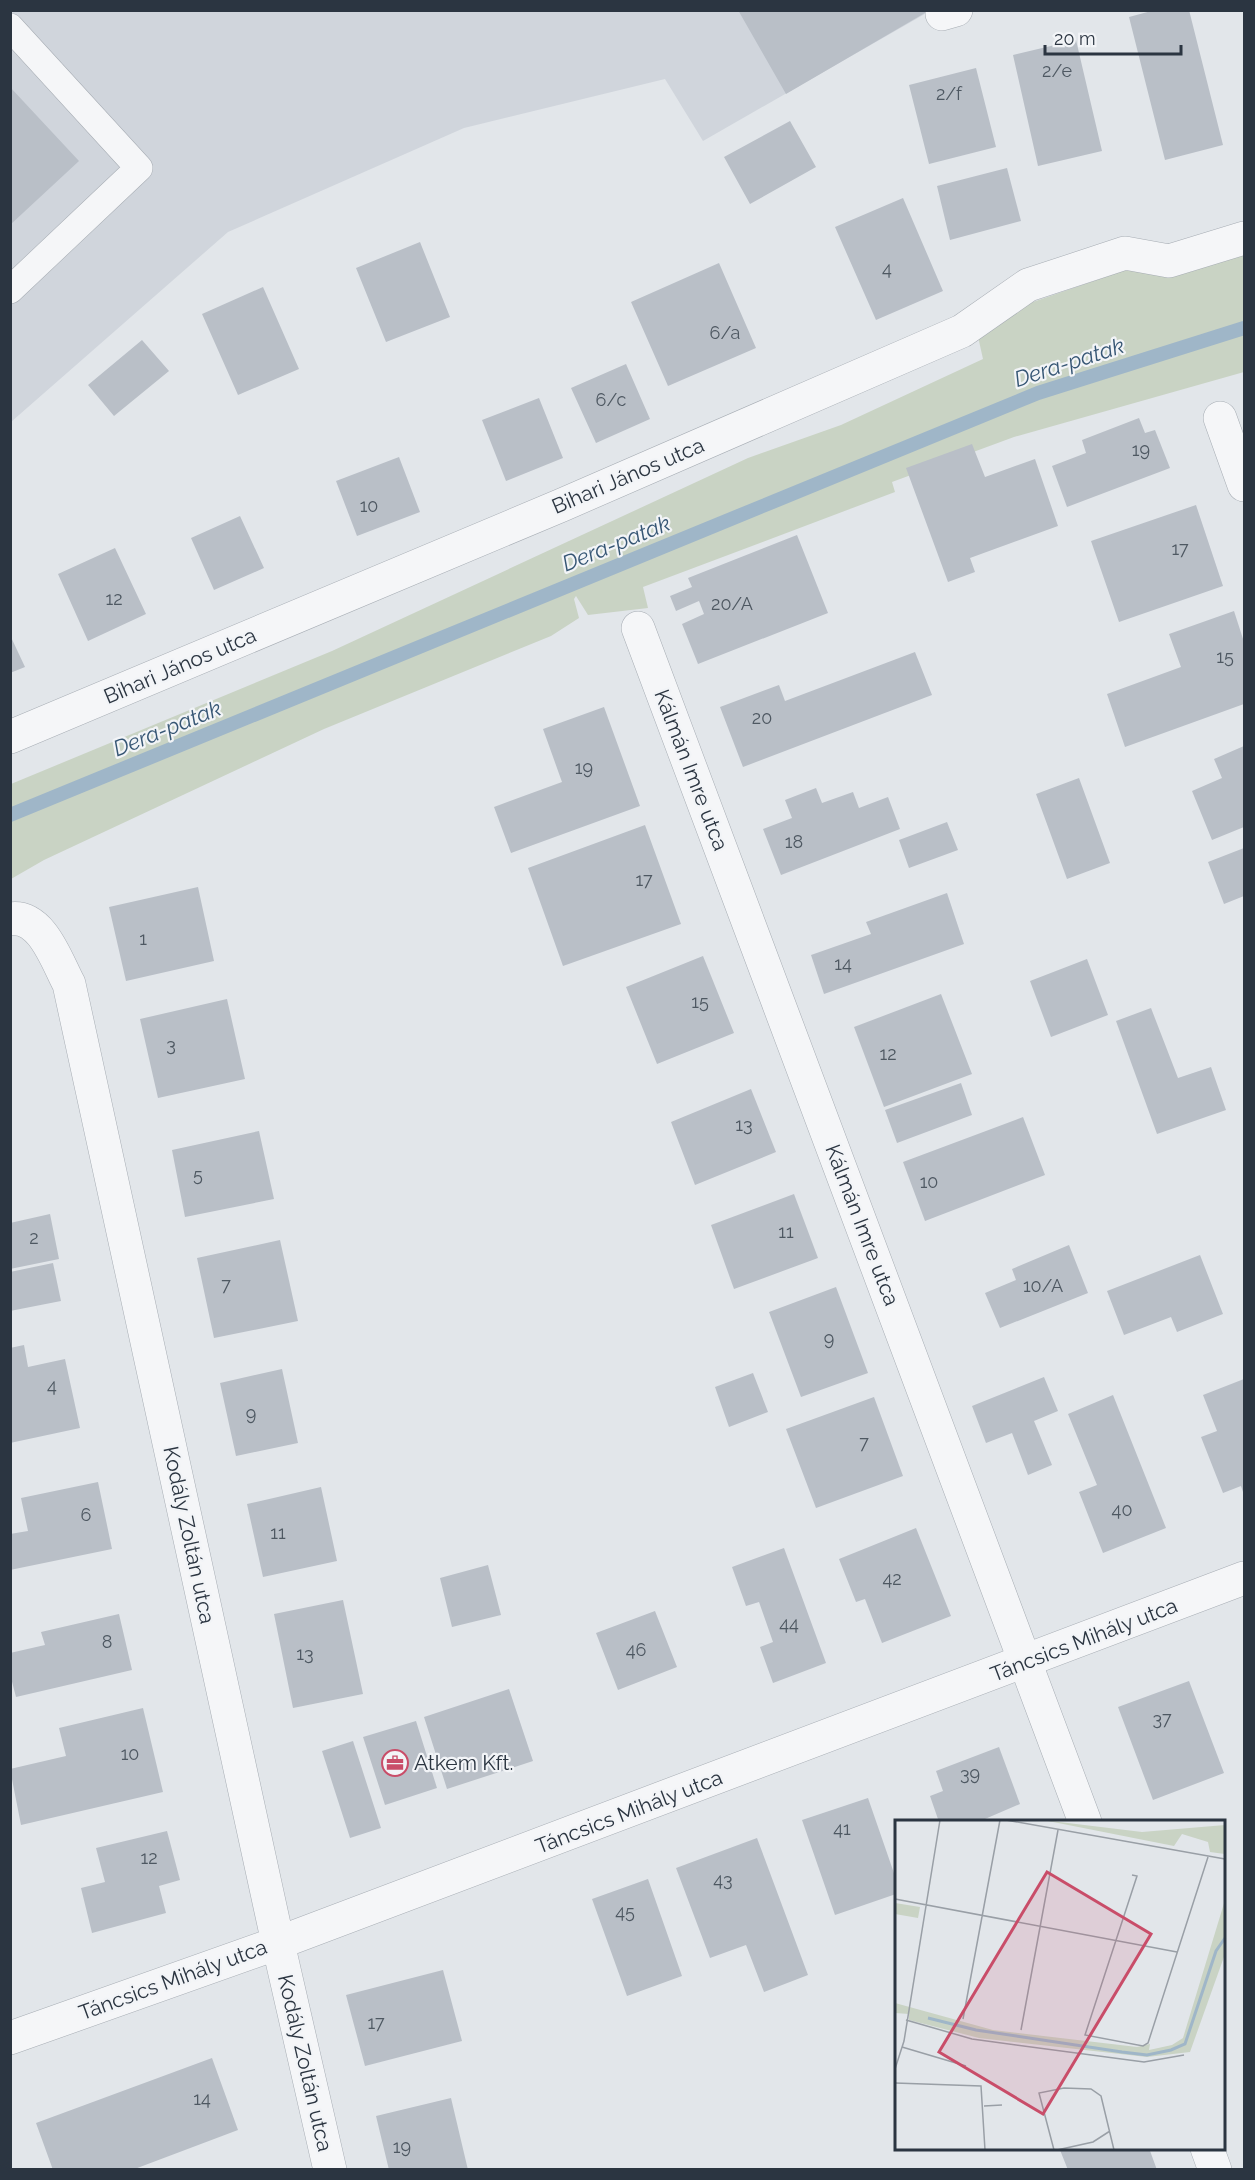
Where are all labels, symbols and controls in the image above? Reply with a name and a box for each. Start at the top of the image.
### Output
scale bar [1045,18,1182,56]
text: 20 m [1054,28,1096,49]
house number: 2/e [1042,60,1072,81]
house number: 2/f [936,83,963,104]
house number: 4 [882,258,892,279]
house number: 6/a [710,322,740,343]
water label: Dera-patak [1011,332,1128,392]
house number: 6/c [596,389,627,410]
street label: Bihari János utca [548,432,708,519]
house number: 19 [1132,439,1150,460]
house number: 10 [360,495,378,516]
water label: Dera-patak [558,509,674,576]
house number: 17 [1171,538,1189,559]
house number: 12 [105,588,123,609]
house number: 20/A [711,593,753,614]
street label: Bihari János utca [100,622,260,709]
house number: 15 [1216,646,1234,667]
street label: Kálmán Imre utca [649,686,734,854]
water label: Dera-patak [109,694,225,761]
house number: 20 [752,707,772,728]
house number: 19 [575,757,593,778]
house number: 18 [785,831,803,852]
house number: 17 [635,869,653,890]
house number: 1 [139,928,147,949]
house number: 14 [834,953,852,974]
house number: 15 [691,991,709,1012]
house number: 3 [166,1034,176,1055]
house number: 12 [879,1043,897,1064]
house number: 13 [735,1114,753,1135]
street label: Kálmán Imre utca [820,1141,905,1309]
house number: 5 [193,1164,203,1185]
house number: 10 [920,1171,938,1192]
house number: 11 [778,1221,794,1242]
house number: 2 [29,1227,39,1248]
house number: 7 [221,1274,231,1295]
house number: 10/A [1023,1275,1063,1296]
house number: 9 [824,1328,834,1349]
house number: 4 [47,1375,57,1396]
house number: 9 [246,1403,256,1424]
house number: 7 [859,1432,869,1453]
street label: Kodály Zoltán utca [158,1444,221,1626]
house number: 40 [1112,1499,1132,1520]
house number: 6 [81,1504,92,1525]
house number: 11 [270,1522,286,1543]
house number: 42 [882,1568,902,1589]
street label: Táncsics Mihály utca [987,1592,1181,1687]
house number: 44 [779,1613,799,1634]
house number: 8 [102,1631,112,1652]
house number: 46 [626,1639,646,1660]
house number: 13 [296,1643,314,1664]
house number: 37 [1152,1708,1172,1729]
house number: 10 [121,1743,139,1764]
office icon: Atkem Kft. [380,1748,410,1778]
place label: Atkem Kft. [414,1750,514,1775]
house number: 39 [960,1763,980,1784]
street label: Táncsics Mihály utca [532,1764,726,1859]
house number: 41 [833,1818,851,1839]
inset map [895,1820,1225,2150]
house number: 12 [140,1847,158,1868]
house number: 43 [713,1869,733,1890]
house number: 45 [615,1901,635,1922]
street label: Táncsics Mihály utca [75,1934,270,2025]
street label: Kodály Zoltán utca [273,1972,338,2154]
house number: 17 [367,2012,385,2033]
house number: 14 [193,2088,211,2109]
house number: 19 [393,2136,411,2157]

